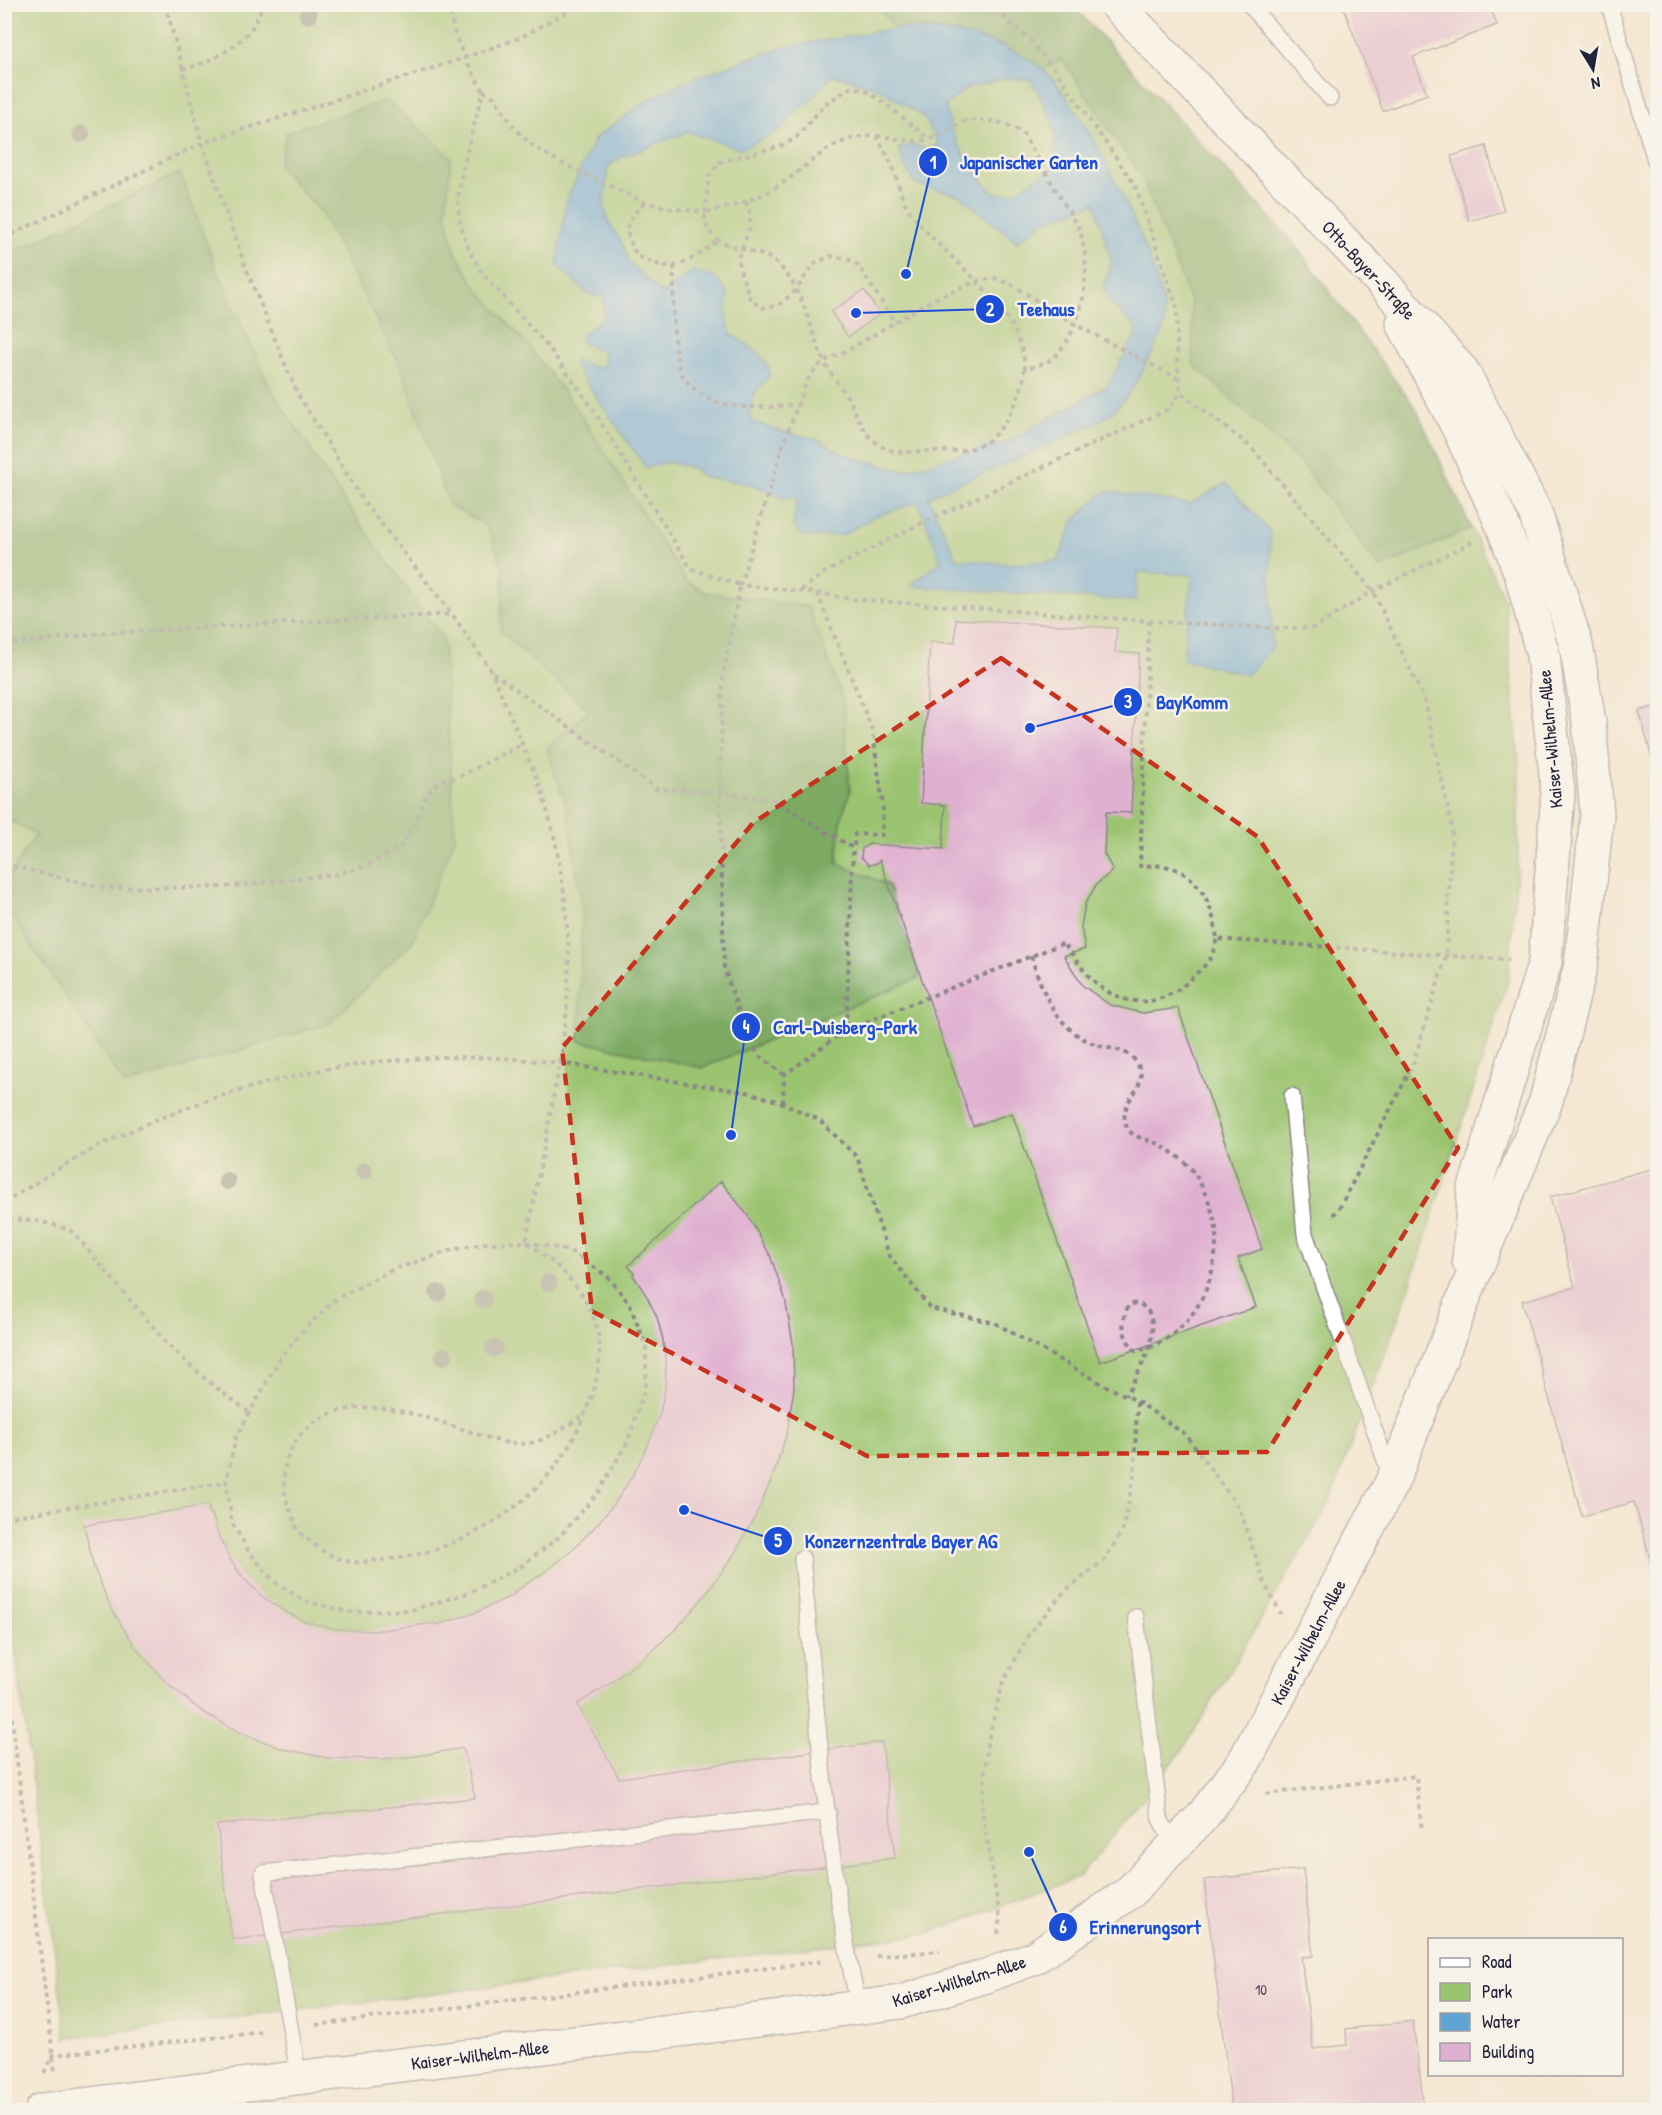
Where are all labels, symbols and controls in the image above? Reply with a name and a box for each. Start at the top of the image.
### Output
north arrow [1563,39,1623,99]
text: N [1589,72,1602,95]
callout: Japanischer Garten [918,143,1110,181]
text: Japanischer Garten [960,148,1098,176]
text: 1 [930,150,937,175]
street label: Otto-Bayer-Straße [1316,215,1422,325]
callout: Teehaus [975,290,1086,328]
text: Teehaus [1016,295,1075,322]
text: 2 [986,297,995,322]
street label: Kaiser-Wilhelm-Allee [1532,669,1568,809]
callout: BayKomm [1113,683,1240,721]
text: BayKomm [1156,688,1228,716]
text: 3 [1124,689,1132,714]
callout: Carl-Duisberg-Park [731,1008,929,1046]
text: Carl-Duisberg-Park [773,1013,918,1041]
text: 4 [743,1014,750,1039]
callout: Konzernzentrale Bayer AG [763,1522,1010,1560]
text: Konzernzentrale Bayer AG [805,1527,998,1555]
text: 5 [774,1528,782,1553]
street label: Kaiser-Wilhelm-Allee [1264,1575,1352,1709]
callout: Erinnerungsort [1048,1908,1213,1946]
text: Erinnerungsort [1089,1913,1202,1941]
text: 6 [1059,1914,1067,1939]
legend [1428,1938,1623,2076]
street label: Kaiser-Wilhelm-Allee [889,1949,1029,2013]
text: Road [1482,1949,1512,1974]
house number: 10 [1255,1979,1267,2000]
text: Park [1482,1979,1513,2004]
text: Water [1482,2009,1520,2034]
street label: Kaiser-Wilhelm-Allee [410,2034,550,2076]
text: Building [1482,2039,1534,2064]

